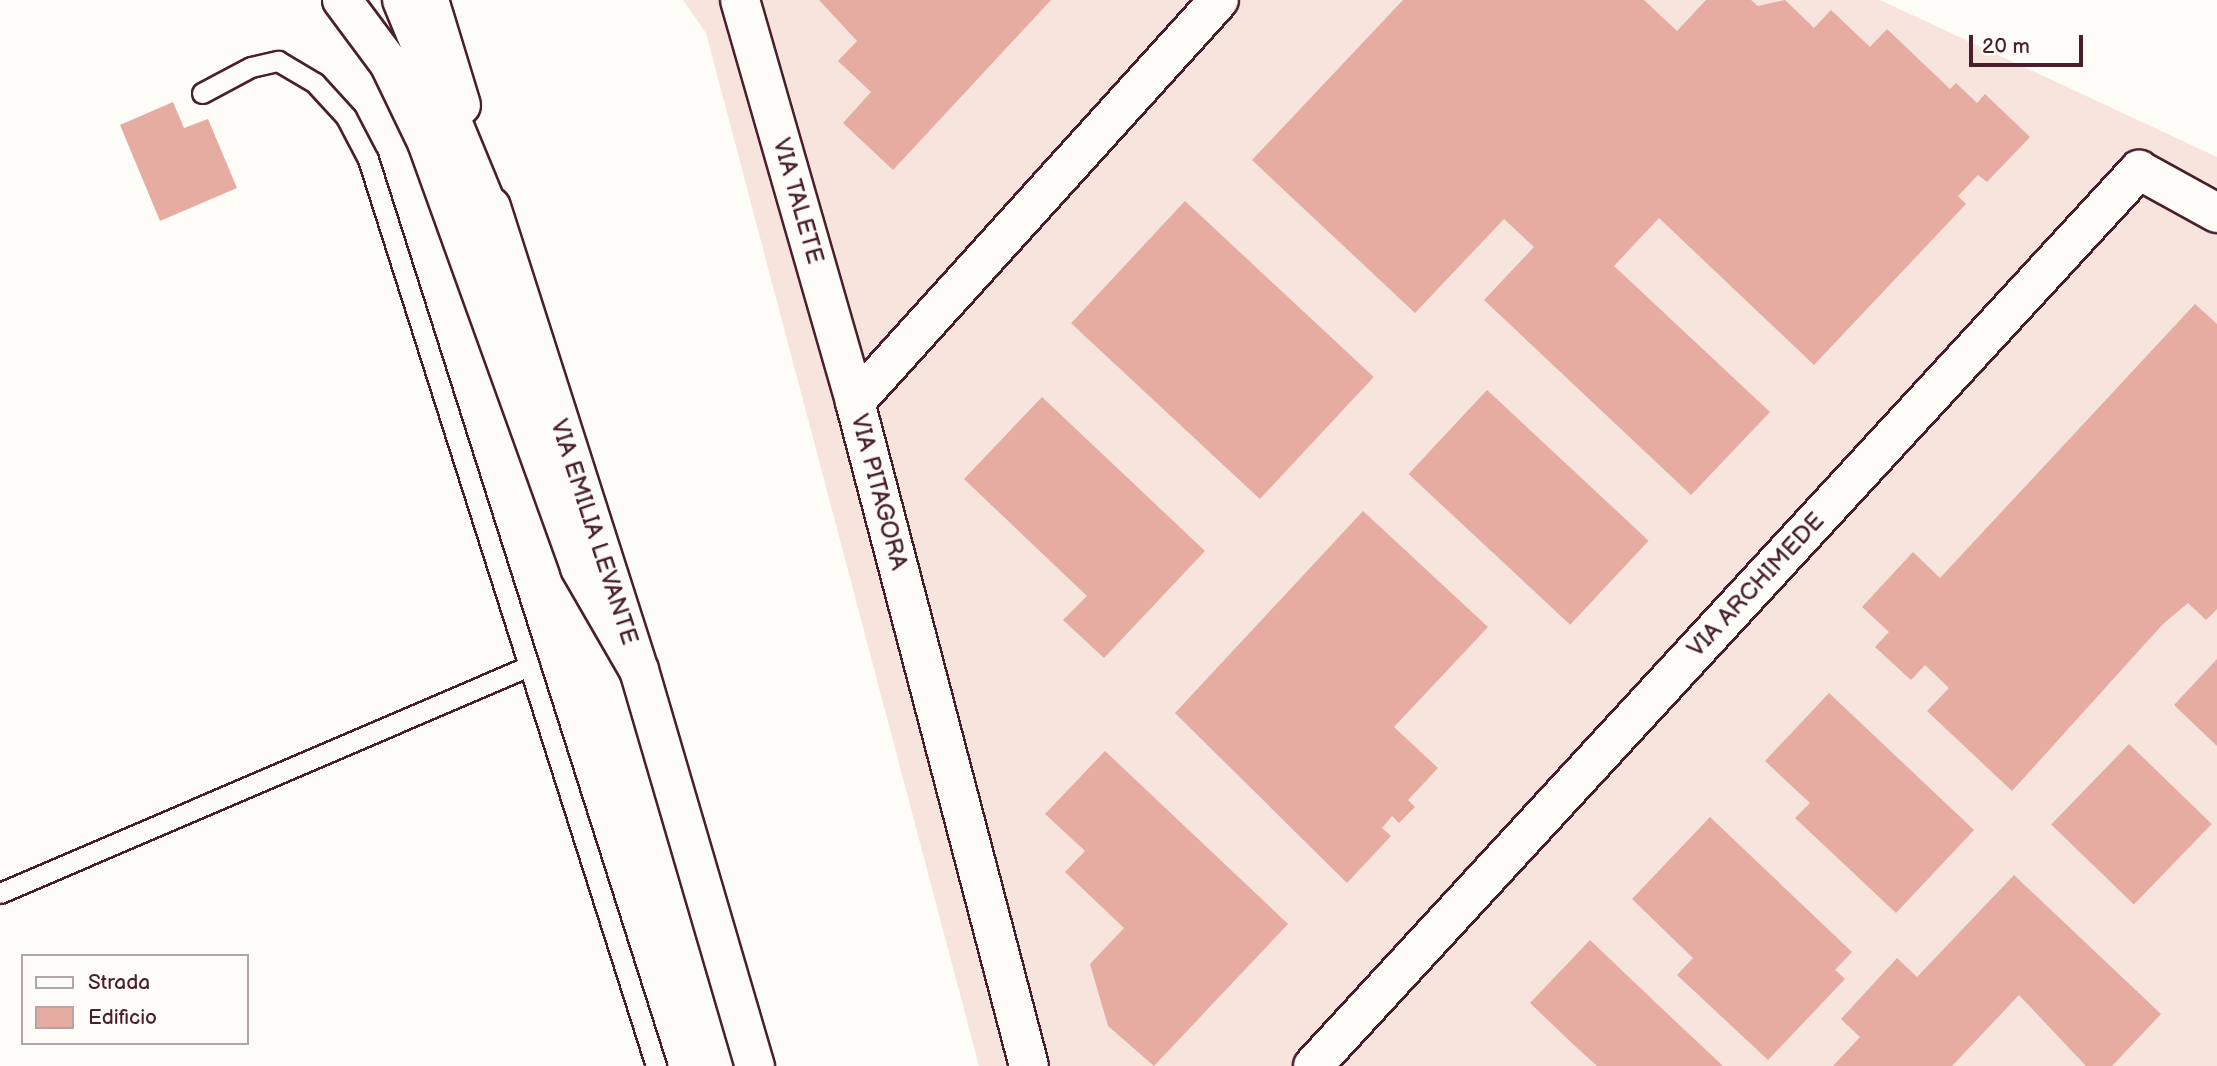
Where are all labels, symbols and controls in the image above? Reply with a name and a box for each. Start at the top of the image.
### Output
scale bar [1972,21,2086,65]
text: 20 m [1982,34,2030,59]
street label: VIA TALETE [766,135,830,267]
street label: VIA PITAGORA [844,411,914,573]
street label: VIA EMILIA LEVANTE [544,416,644,648]
street label: VIA ARCHIMEDE [1682,507,1830,663]
legend [21,954,248,1045]
text: Strada [88,970,150,995]
text: Edificio [88,1005,157,1030]

